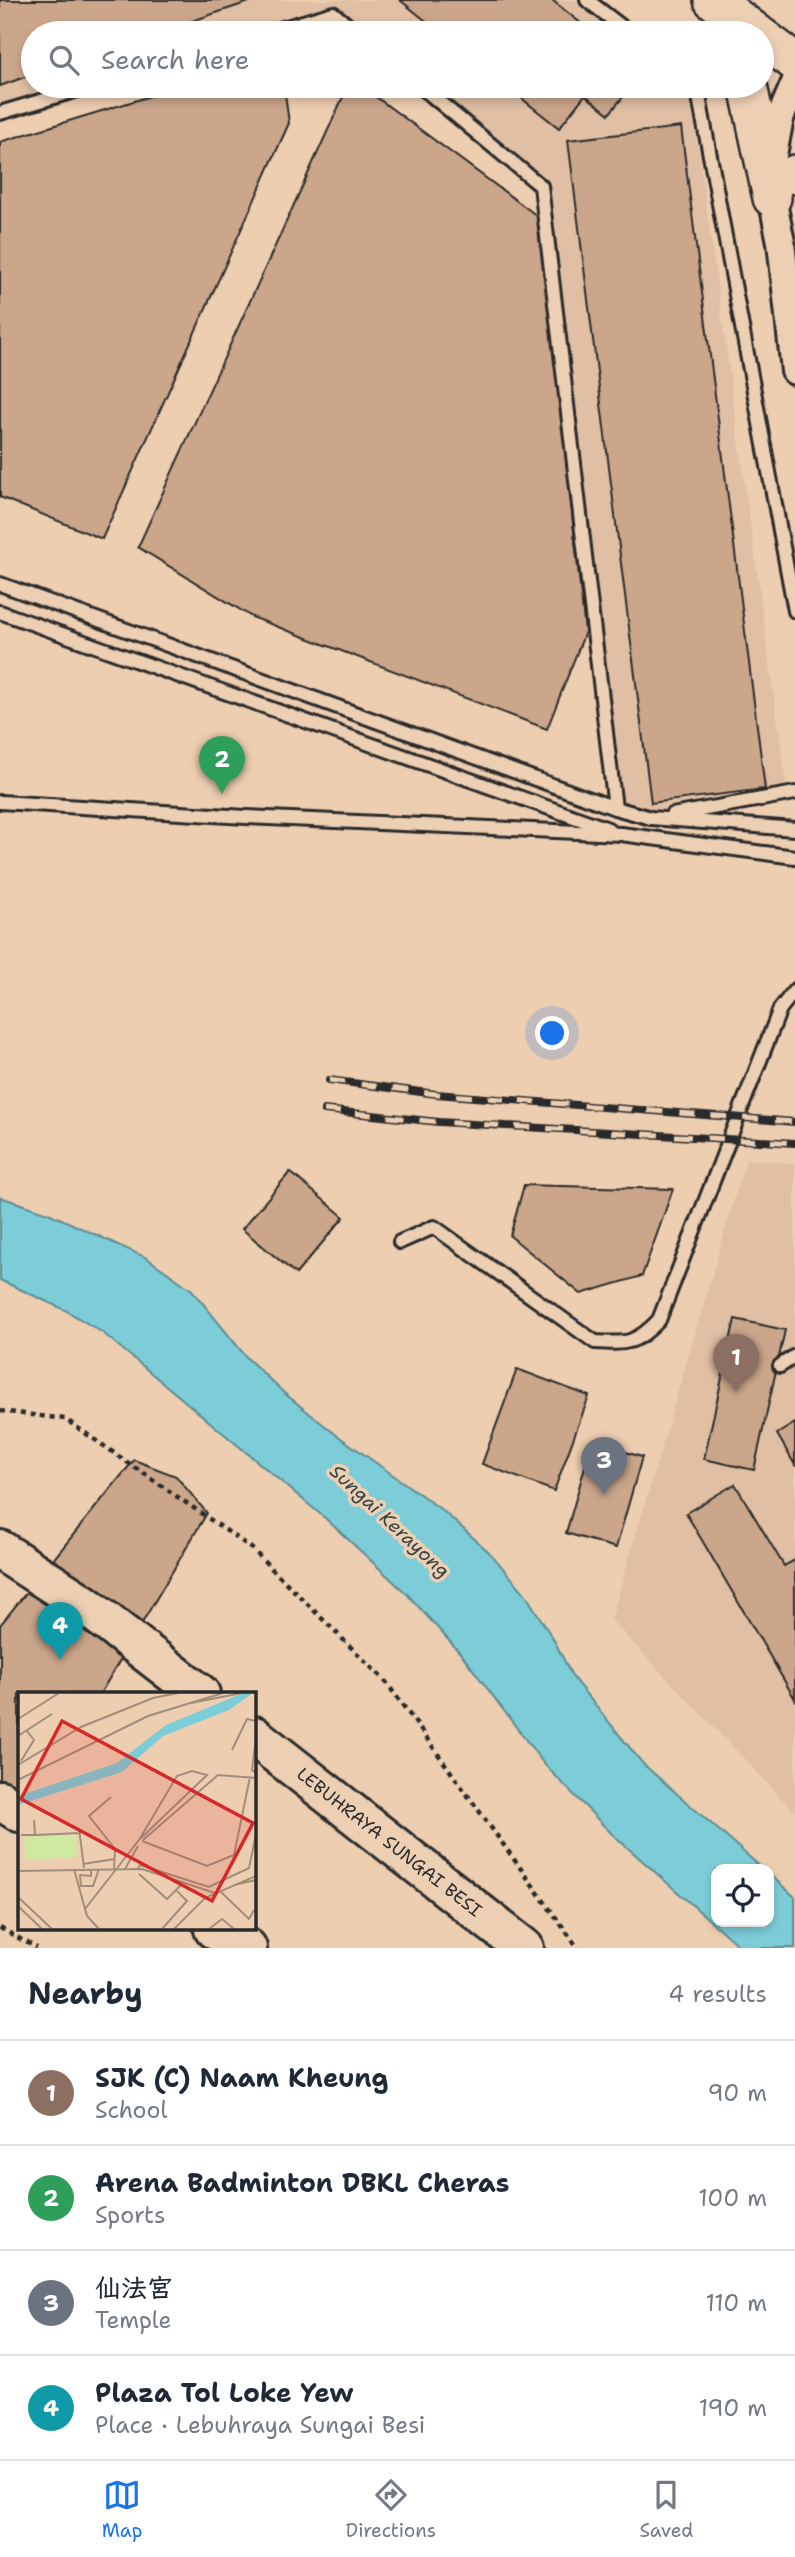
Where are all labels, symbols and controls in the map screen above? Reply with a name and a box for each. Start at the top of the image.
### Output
search box [21,21,774,98]
icon: search [45,41,83,79]
text: Search here [101,42,250,77]
pin: 2 [199,736,245,794]
your location [535,1016,569,1050]
pin: 1 [713,1334,759,1392]
pin: 3 [581,1437,627,1495]
water label: Sungai Kerayong [325,1459,455,1583]
pin: 4 [37,1602,83,1660]
inset map [18,1692,256,1930]
street label: LEBUHRAYA SUNGAI BESI [292,1762,487,1922]
map controls [711,1864,774,1927]
button: locate [711,1864,774,1927]
text: Nearby [28,1973,143,2014]
text: 4 results [668,1979,767,2009]
text: SJK (C) Naam Kheung [95,2060,388,2095]
text: 1 [46,2078,56,2108]
text: 90 m [707,2078,767,2108]
text: School [95,2095,167,2125]
text: Arena Badminton DBKL Cheras [95,2165,510,2200]
text: 2 [43,2183,59,2213]
text: 100 m [698,2183,767,2213]
text: Sports [95,2200,166,2230]
text: 仙法宫 [95,2270,173,2305]
text: 3 [43,2288,59,2318]
text: 110 m [705,2288,767,2318]
text: Temple [95,2305,172,2335]
text: Plaza Tol Loke Yew [95,2375,353,2410]
text: 4 [43,2393,59,2423]
text: 190 m [699,2393,767,2423]
text: Place · Lebuhraya Sungai Besi [95,2410,425,2440]
tab: Map [102,2476,142,2543]
tab: Directions [346,2476,436,2543]
tab: Saved [639,2476,693,2543]

